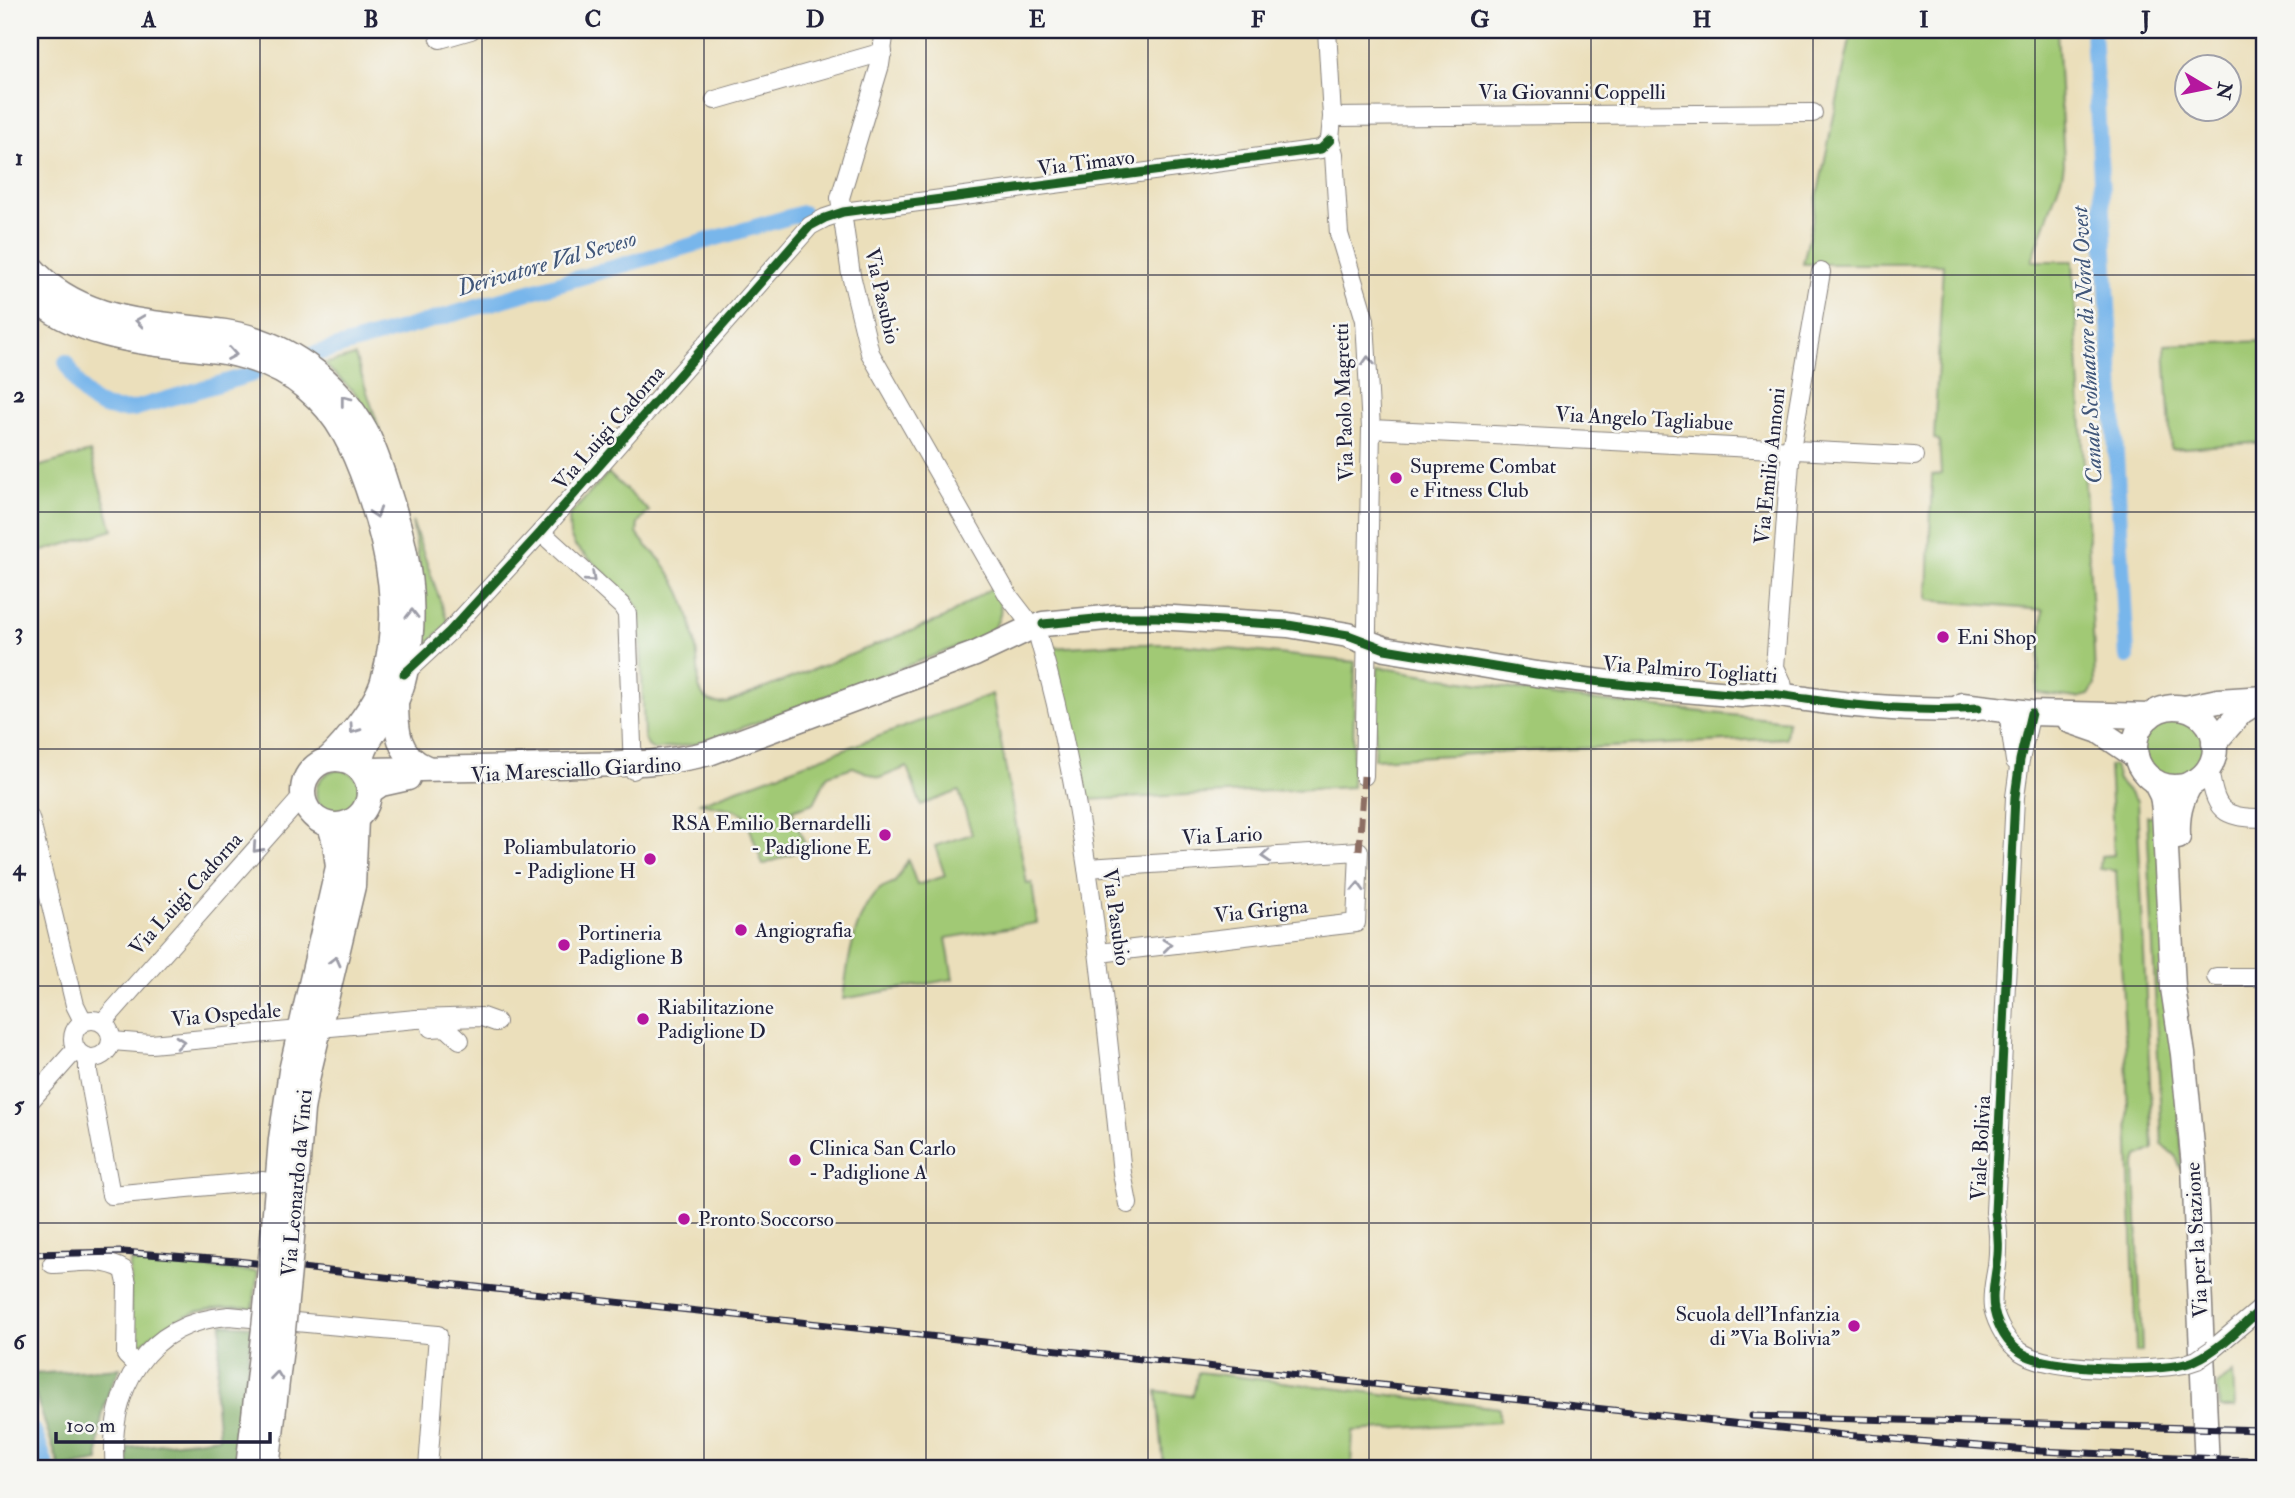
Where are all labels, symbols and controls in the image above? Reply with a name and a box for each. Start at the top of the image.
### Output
text: A [141,5,157,34]
text: B [363,5,379,34]
text: C [585,5,601,34]
text: D [806,5,824,34]
text: E [1029,5,1046,34]
text: F [1251,5,1266,34]
text: G [1470,5,1490,34]
text: H [1693,5,1712,34]
text: I [1919,5,1929,34]
text: J [2140,5,2151,35]
north arrow [2172,52,2242,122]
street label: Via Giovanni Coppelli [1478,79,1666,106]
text: N [2210,79,2237,102]
text: 1 [15,143,23,172]
street label: Via Timavo [1036,144,1136,182]
water label: Canale Scolmatore di Nord Ovest [2065,204,2109,485]
water label: Derivatore Val Seveso [453,224,640,303]
street label: Via Pasubio [858,245,906,347]
one-way arrow [134,314,146,329]
street label: Via Paolo Magretti [1328,322,1360,482]
one-way arrow [226,346,238,361]
one-way arrow [1360,355,1375,366]
street label: Via Luigi Cadorna [547,360,671,496]
text: 2 [13,380,25,409]
street label: Via Emilio Annoni [1748,386,1792,546]
one-way arrow [341,396,353,409]
street label: Via Angelo Tagliabue [1554,401,1734,437]
place label: Supreme Combat e Fitness Club [1410,453,1557,504]
marker: Supreme Combat e Fitness Club [1388,470,1404,486]
one-way arrow [368,506,382,518]
one-way arrow [583,569,596,582]
one-way arrow [404,609,420,619]
text: 3 [15,617,23,646]
place label: Eni Shop [1957,624,2036,651]
marker: Eni Shop [1935,629,1951,645]
street label: Via Palmiro Togliatti [1602,650,1779,690]
one-way arrow [350,721,362,734]
street label: Via Maresciallo Giardino [470,751,682,789]
place label: RSA Emilio Bernardelli - Padiglione E [671,810,871,861]
street label: Via Lario [1181,820,1263,852]
street label: Via Luigi Cadorna [123,826,249,961]
marker: RSA Emilio Bernardelli - Padiglione E [877,827,893,843]
place label: Poliambulatorio - Padiglione H [503,834,636,885]
one-way arrow [253,840,265,853]
one-way arrow [1261,848,1272,863]
marker: Poliambulatorio - Padiglione H [642,851,658,867]
text: 4 [12,853,27,882]
street label: Via Pasubio [1096,867,1136,967]
one-way arrow [1350,881,1365,892]
street label: Via Grigna [1213,893,1310,929]
place label: Angiografia [754,917,852,944]
place label: Portineria Padiglione B [578,920,683,971]
marker: Angiografia [733,922,749,938]
marker: Portineria Padiglione B [556,937,572,953]
one-way arrow [1161,937,1173,952]
one-way arrow [327,955,342,967]
place label: Riabilitazione Padiglione D [657,994,774,1045]
street label: Via Ospedale [170,997,282,1033]
marker: Riabilitazione Padiglione D [635,1011,651,1027]
one-way arrow [174,1035,185,1050]
street label: Via Leonardo da Vinci [275,1088,319,1278]
text: 5 [14,1090,25,1119]
street label: Viale Bolivia [1965,1094,1997,1201]
place label: Clinica San Carlo - Padiglione A [809,1135,956,1186]
marker: Clinica San Carlo - Padiglione A [787,1152,803,1168]
street label: Via per la Stazione [2179,1161,2215,1319]
place label: Pronto Soccorso [698,1206,834,1233]
marker: Pronto Soccorso [676,1211,692,1227]
place label: Scuola dell'Infanzia di "Via Bolivia" [1675,1301,1840,1352]
marker: Scuola dell'Infanzia di "Via Bolivia" [1846,1318,1862,1334]
text: 6 [13,1327,27,1356]
one-way arrow [270,1370,285,1382]
scale bar [56,1400,270,1444]
text: 100 m [66,1412,116,1439]

